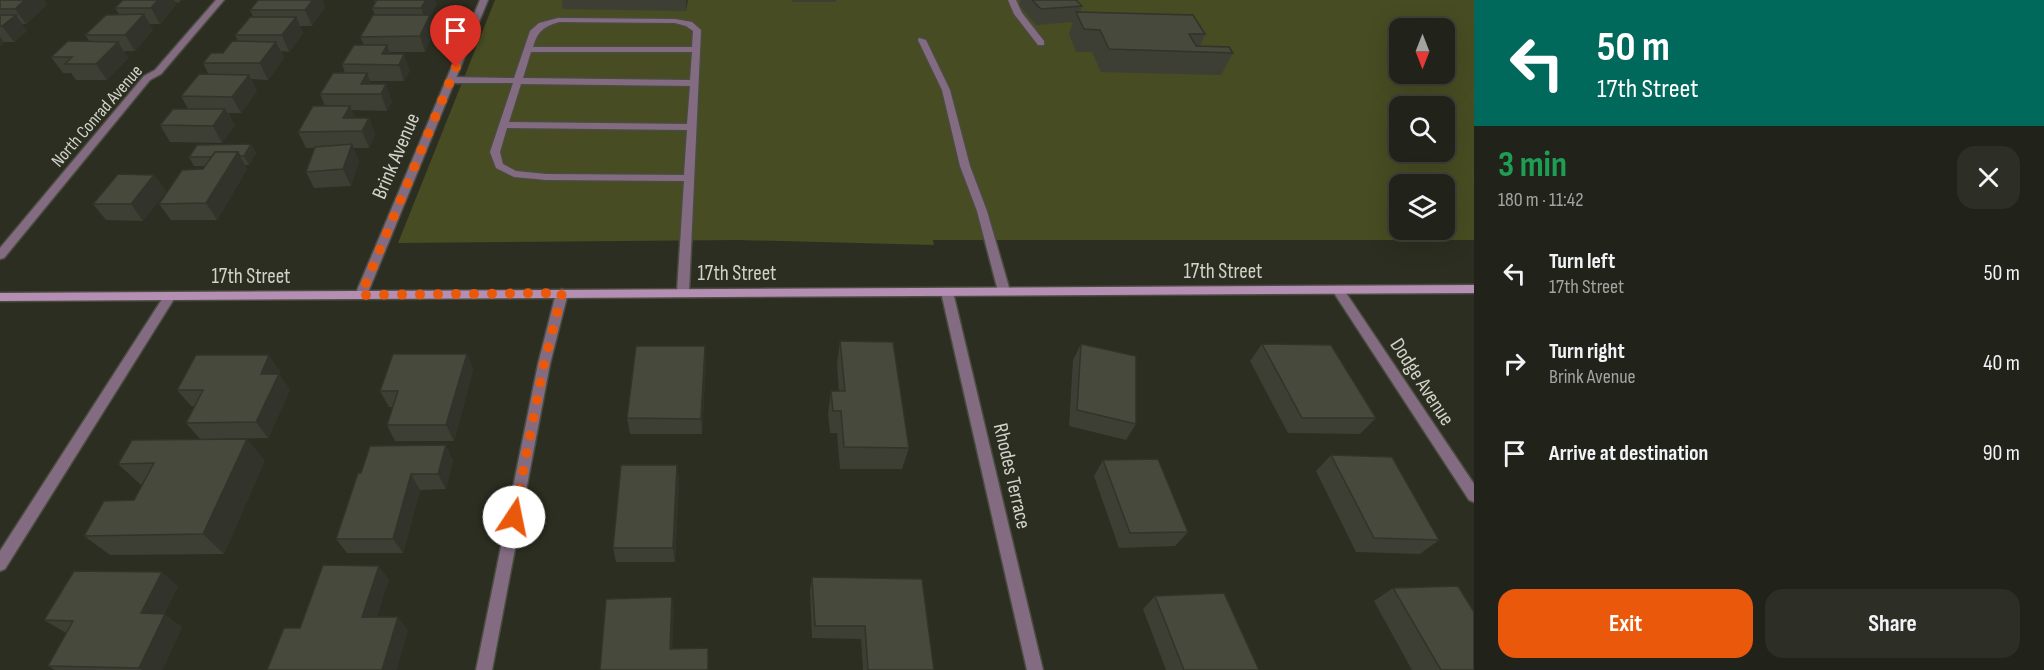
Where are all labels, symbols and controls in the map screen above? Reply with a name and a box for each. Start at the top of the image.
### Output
pin [430,5,481,67]
icon: arrive [439,14,472,47]
north arrow [1389,18,1455,84]
map controls [1389,18,1455,240]
text: 50 m [1597,22,1670,73]
icon: left [1498,24,1576,102]
street label: North Conrad Avenue [47,61,147,171]
text: 17th Street [1597,73,1699,105]
button: search [1389,96,1455,162]
street label: Brink Avenue [367,109,425,203]
text: 3 min [1498,144,1567,187]
button: close [1957,146,2020,209]
button: layers [1389,174,1455,240]
text: 180 m · 11:42 [1498,188,1584,212]
text: Turn left [1549,248,1615,275]
icon: left [1498,257,1531,290]
street label: 17th Street [1184,259,1262,284]
text: 50 m [1984,260,2020,287]
street label: 17th Street [698,261,776,286]
street label: 17th Street [212,264,290,289]
text: 17th Street [1549,275,1624,299]
street label: Dodge Avenue [1384,334,1460,430]
text: Turn right [1549,338,1625,365]
icon: right [1498,347,1531,380]
text: 40 m [1983,350,2020,377]
text: Brink Avenue [1549,365,1636,389]
street label: Rhodes Terrace [988,421,1036,531]
icon: arrive [1498,437,1531,470]
text: Arrive at destination [1549,440,1708,467]
text: 90 m [1983,440,2020,467]
position arrow [482,485,546,549]
button: Exit [1498,589,1753,658]
button: Share [1765,589,2020,658]

